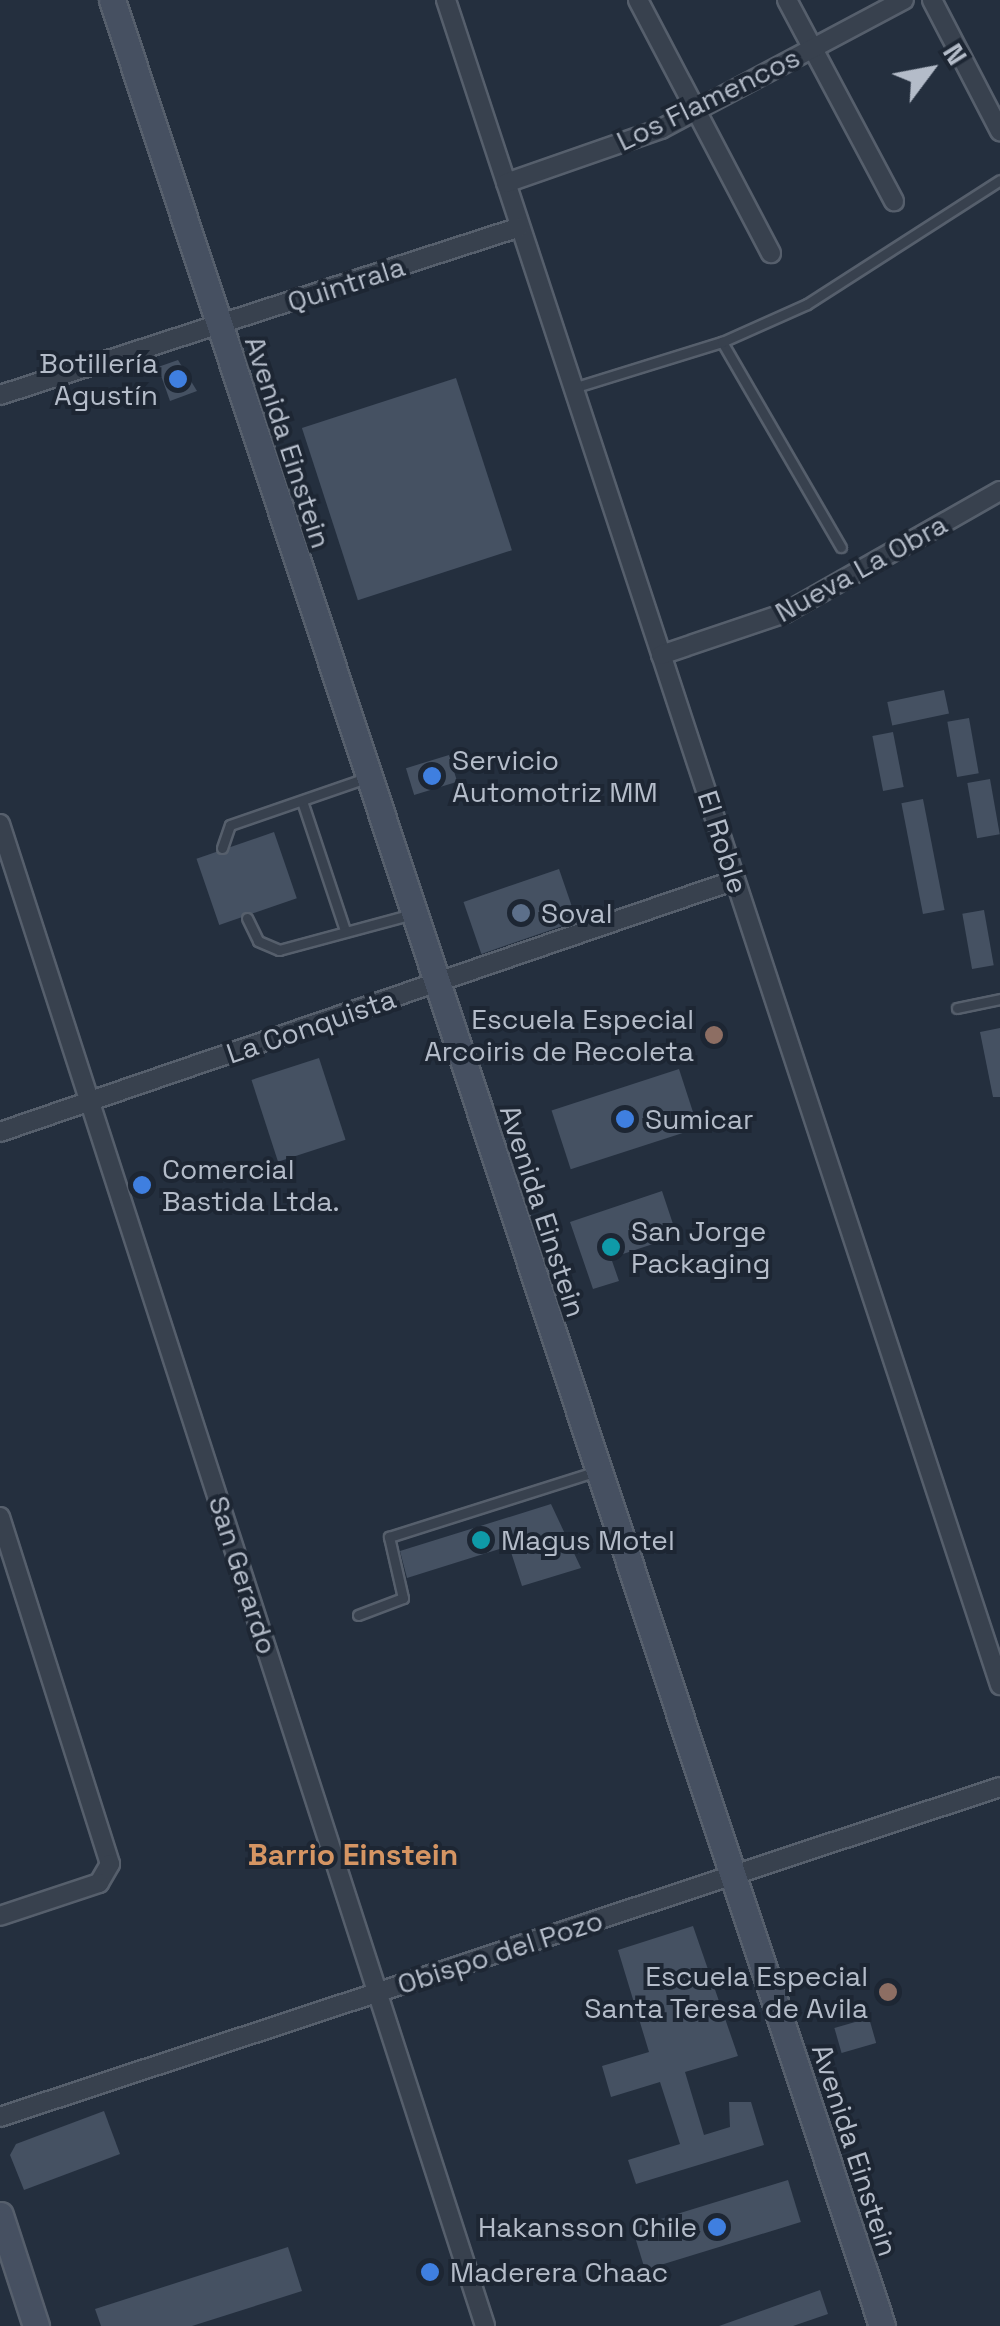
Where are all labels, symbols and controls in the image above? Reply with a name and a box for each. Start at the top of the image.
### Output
north arrow [880,20,980,120]
text: N [935,37,976,72]
street label: Los Flamencos [611,40,805,158]
street label: Quintrala [283,249,409,319]
street label: Avenida Einstein [238,332,338,552]
place label: Botillería Agustín [39,346,158,412]
marker: Botillería Agustín [167,368,189,390]
street label: Nueva La Obra [769,507,953,629]
place label: Servicio Automotriz MM [452,743,658,809]
marker: Servicio Automotriz MM [421,765,443,787]
street label: El Roble [691,786,755,898]
place label: Soval [541,896,613,930]
marker: Soval [510,902,532,924]
street label: La Conquista [222,981,400,1071]
place label: Escuela Especial Arcoiris de Recoleta [424,1002,694,1068]
marker: Escuela Especial Arcoiris de Recoleta [703,1024,725,1046]
street label: Avenida Einstein [493,1101,593,1321]
place label: Sumicar [645,1102,754,1136]
marker: Sumicar [614,1108,636,1130]
place label: Comercial Bastida Ltda. [162,1152,340,1218]
marker: Comercial Bastida Ltda. [131,1174,153,1196]
place label: San Jorge Packaging [631,1214,770,1280]
marker: San Jorge Packaging [600,1236,622,1258]
street label: San Gerardo [202,1492,284,1658]
place label: Magus Motel [501,1523,675,1557]
marker: Magus Motel [470,1529,492,1551]
district label: Barrio Einstein [248,1837,458,1873]
street label: Obispo del Pozo [393,1903,607,2001]
place label: Escuela Especial Santa Teresa de Avila [583,1959,868,2025]
marker: Escuela Especial Santa Teresa de Avila [877,1981,899,2003]
street label: Avenida Einstein [805,2040,905,2260]
place label: Hakansson Chile [478,2210,697,2244]
marker: Hakansson Chile [706,2216,728,2238]
place label: Maderera Chaac [450,2255,668,2289]
marker: Maderera Chaac [419,2261,441,2283]

